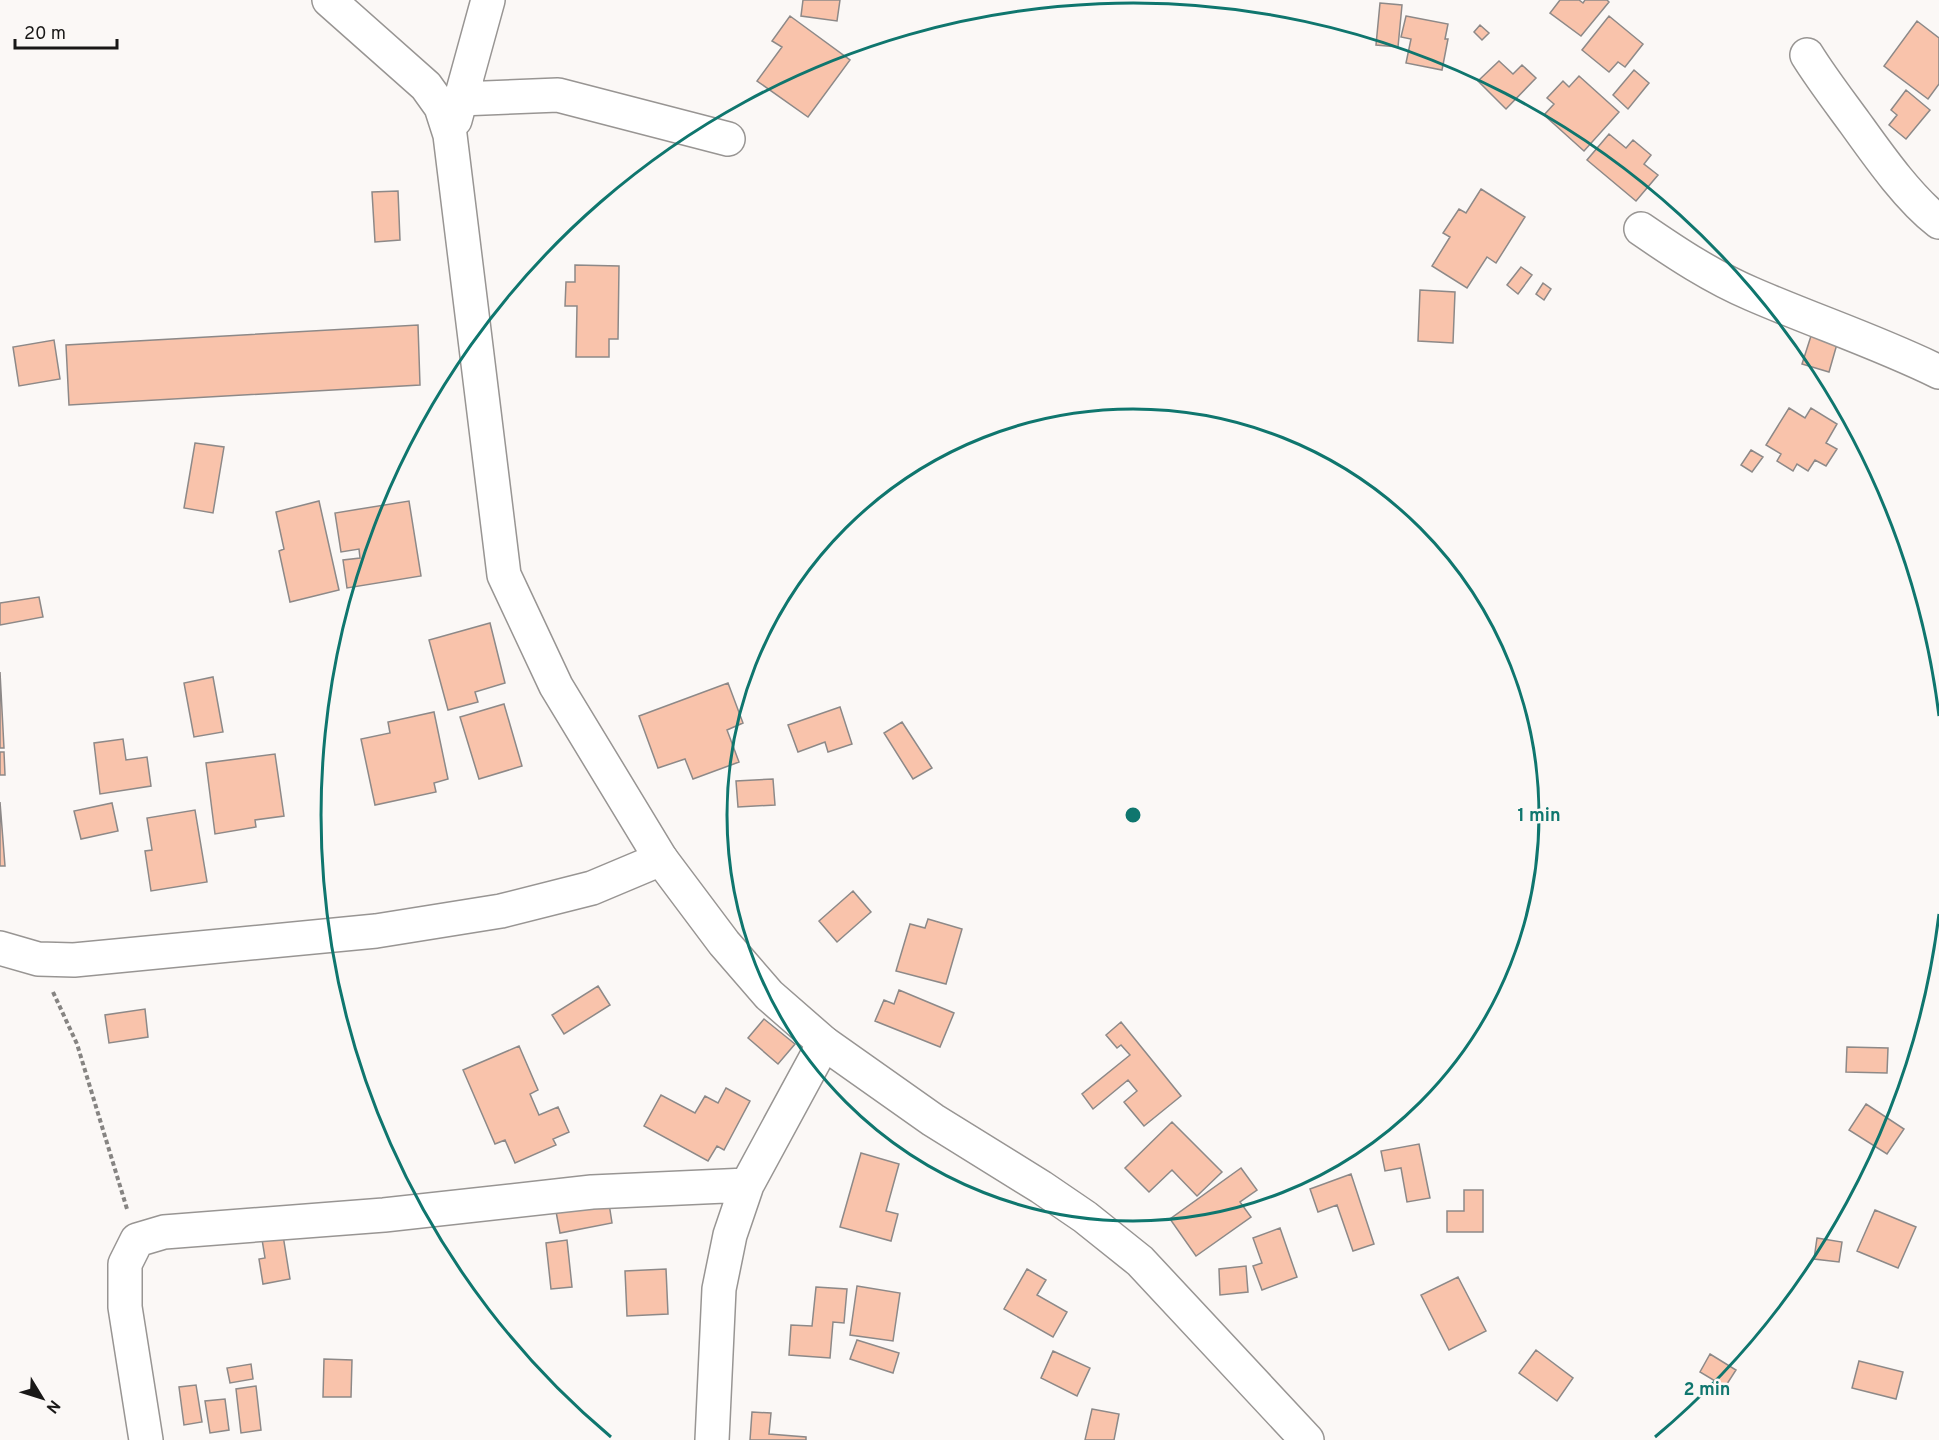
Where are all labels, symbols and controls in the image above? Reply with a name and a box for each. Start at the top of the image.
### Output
scale bar [15,12,117,50]
text: 20 m [24,23,66,46]
centre of rings [1123,805,1143,825]
text: 1 min [1517,805,1561,828]
north arrow [12,1368,72,1428]
text: 2 min [1683,1379,1731,1402]
text: N [41,1395,64,1417]

